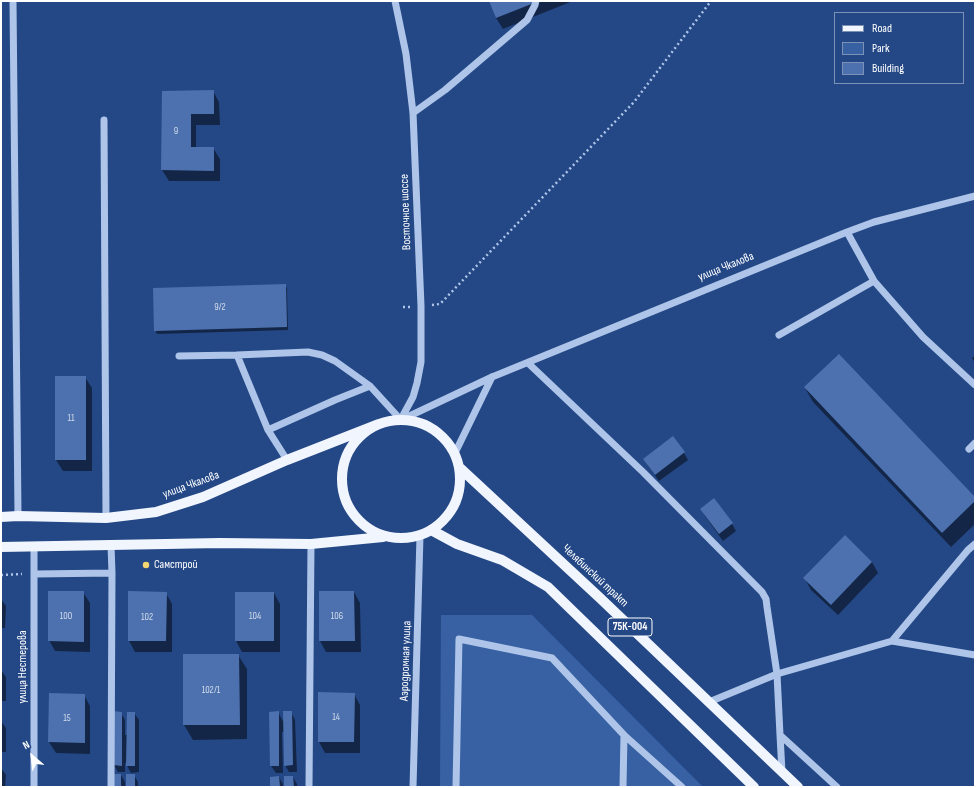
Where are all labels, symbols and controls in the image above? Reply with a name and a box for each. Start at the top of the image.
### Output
legend [834,12,964,84]
text: Road [872,21,892,36]
text: Park [872,41,890,56]
text: Building [872,61,904,76]
house number: 9 [174,125,178,137]
street label: Восточное шоссе [397,174,415,250]
street label: улица Чкалова [696,249,756,285]
house number: 9/2 [214,301,226,313]
house number: 11 [68,412,74,424]
street label: улица Чкалова [161,468,221,502]
street label: Челябинский тракт [559,542,631,610]
place label: Самстрой [154,558,197,572]
marker: Самстрой [141,560,151,570]
house number: 100 [60,610,72,622]
house number: 104 [249,610,261,622]
house number: 106 [331,610,343,622]
house number: 102 [141,611,153,623]
road number: 75К-004 [608,618,652,636]
street label: Аэродромная улица [397,621,415,701]
street label: улица Нестерова [16,630,30,704]
house number: 102/1 [202,684,220,696]
house number: 14 [332,711,340,723]
house number: 15 [63,712,71,724]
north arrow [12,736,52,776]
text: N [20,738,32,752]

